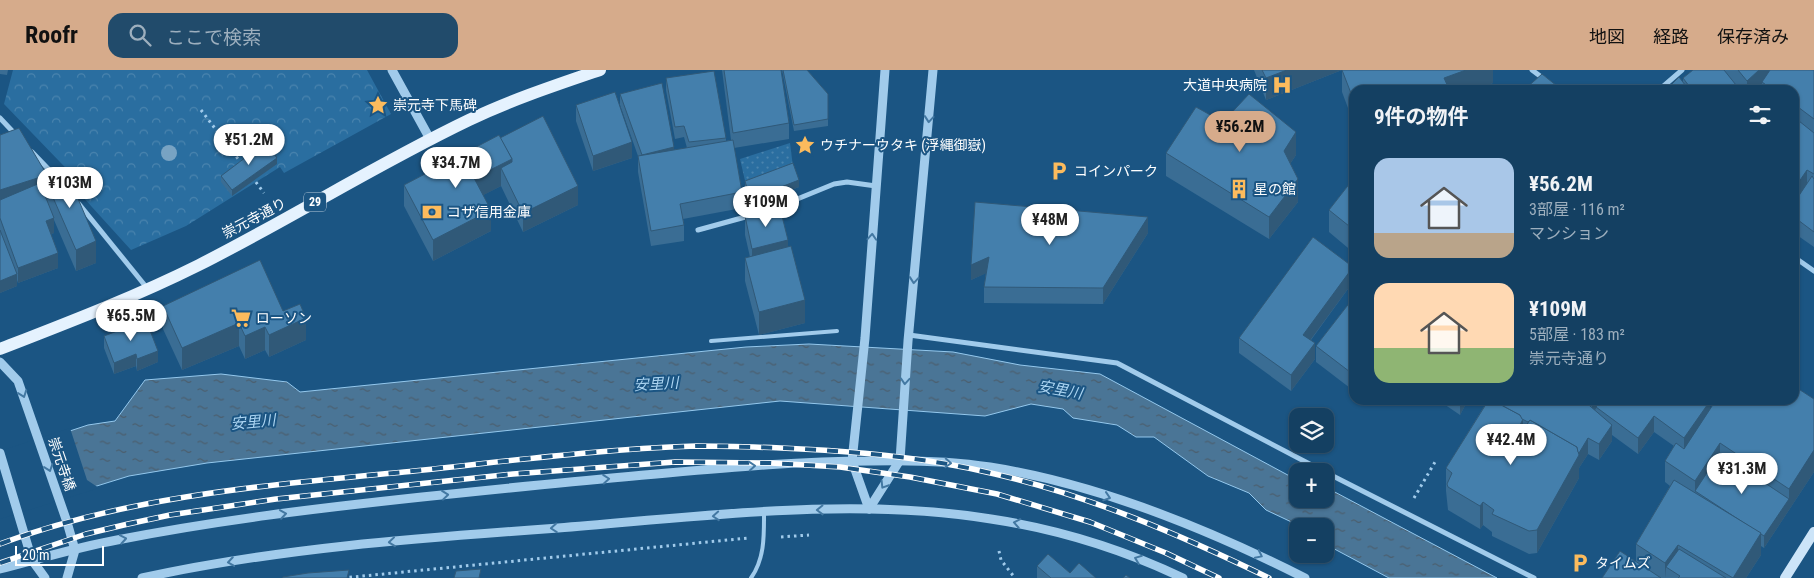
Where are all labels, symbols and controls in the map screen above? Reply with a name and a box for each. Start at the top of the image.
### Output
search box [108,13,458,58]
text: Roofr [25,21,78,49]
icon: search [126,21,154,49]
text: ここで検索 [166,26,261,49]
text: 地図 [1589,26,1625,47]
text: 経路 [1653,26,1689,47]
text: 保存済み [1717,26,1789,47]
hospital icon: 大道中央病院 [1271,74,1293,96]
place label: 大道中央病院 [1183,77,1267,93]
place icon: 崇元寺下馬碑 [367,94,389,116]
place label: 崇元寺下馬碑 [393,97,477,113]
icon: filters [1746,101,1774,129]
text: 9件の物件 [1374,105,1469,129]
pin: ¥56.2M [1199,111,1281,153]
one-way arrow [924,115,935,123]
text: ¥56.2M [1216,117,1264,136]
pin: ¥51.2M [208,124,290,166]
text: ¥51.2M [225,130,273,149]
place icon: ウチナーウタキ (浮縄御嶽) [794,134,816,156]
place label: ウチナーウタキ (浮縄御嶽) [820,137,986,154]
pin: ¥34.7M [415,146,497,189]
text: ¥34.7M [432,153,480,172]
parking icon: コインパーク [1048,160,1070,182]
place label: コインパーク [1074,163,1158,179]
pin: ¥103M [35,166,105,209]
text: ¥56.2M [1529,172,1593,196]
text: ¥103M [48,173,92,192]
building icon: 星の館 [1228,178,1250,200]
icon: home [1414,178,1474,238]
place label: 星の館 [1254,181,1296,197]
pin: ¥109M [731,186,801,228]
road number: 29 [304,192,326,212]
text: ¥109M [744,192,788,211]
street label: 崇元寺通り [219,195,289,241]
text: 3部屋 · 116 m² [1529,200,1625,219]
bank icon: コザ信用金庫 [421,201,443,223]
place label: コザ信用金庫 [447,204,531,220]
pin: ¥48M [1020,204,1080,246]
text: ¥48M [1032,210,1068,229]
text: マンション [1529,224,1609,243]
one-way arrow [867,233,878,241]
one-way arrow [909,277,920,285]
text: ¥109M [1529,297,1587,321]
pin: ¥65.5M [90,300,172,342]
icon: home [1414,303,1474,363]
text: ¥65.5M [107,306,155,325]
supermarket icon: ローソン [230,307,252,329]
place label: ローソン [256,310,312,326]
text: 5部屋 · 183 m² [1529,325,1625,344]
text: 崇元寺通り [1529,349,1609,368]
water label: 安里川 [633,374,681,394]
water label: 安里川 [1036,377,1086,403]
one-way arrow [900,378,911,386]
one-way arrow [17,389,27,397]
map controls [1289,408,1334,563]
button: layers [1289,408,1334,453]
water label: 安里川 [230,411,278,433]
pin: ¥42.4M [1470,424,1552,466]
text: ¥42.4M [1487,430,1535,449]
street label: 崇元寺橋 [45,435,79,493]
pin: ¥31.3M [1701,452,1783,495]
one-way arrow [945,457,953,468]
text: ¥31.3M [1718,459,1766,478]
one-way arrow [749,461,757,472]
button: + [1289,463,1334,508]
one-way arrow [43,464,53,472]
one-way arrow [603,473,611,484]
one-way arrow [881,479,891,488]
one-way arrow [441,490,449,501]
one-way arrow [1102,491,1111,501]
one-way arrow [816,505,824,515]
one-way arrow [280,509,288,520]
one-way arrow [712,510,720,521]
button: − [1289,518,1334,563]
one-way arrow [1013,519,1022,529]
one-way arrow [550,522,558,533]
one-way arrow [118,534,127,544]
one-way arrow [388,536,396,547]
scale bar [15,543,104,566]
text: 20 m [22,547,50,563]
one-way arrow [1253,549,1262,559]
parking icon: タイムズ [1569,552,1591,574]
one-way arrow [1134,554,1143,565]
place label: タイムズ [1595,555,1651,571]
one-way arrow [226,556,235,566]

